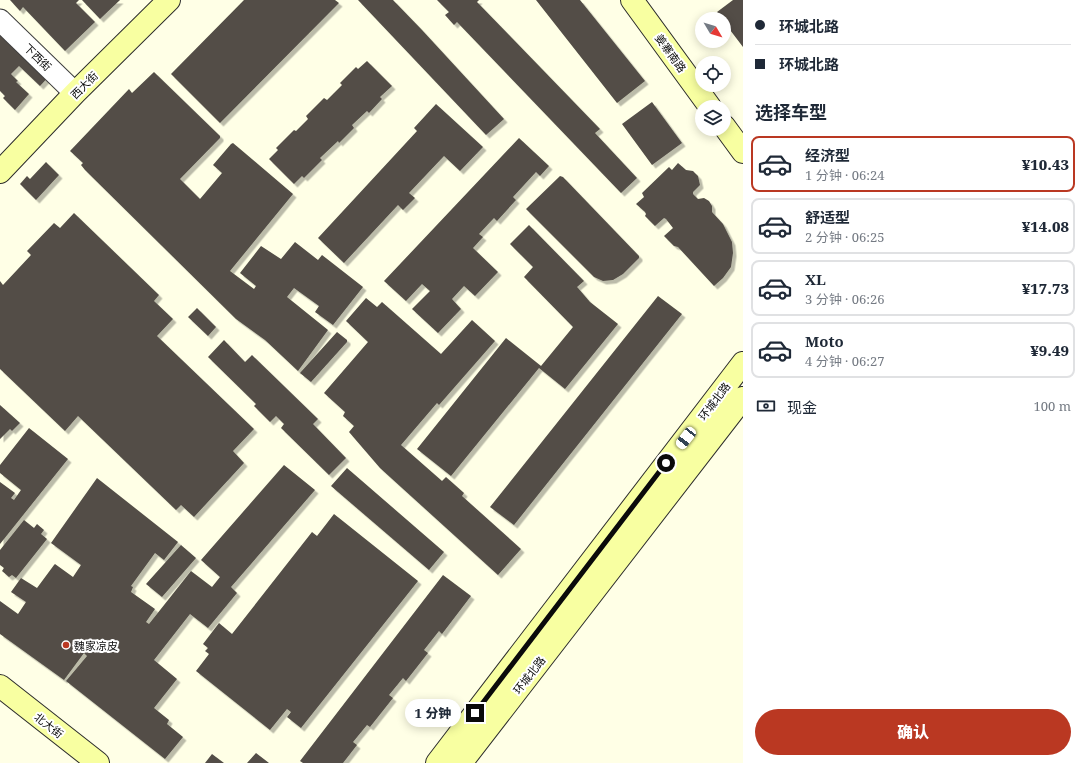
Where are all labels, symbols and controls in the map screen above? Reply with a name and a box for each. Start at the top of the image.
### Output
north arrow [695,12,731,48]
map controls [695,12,731,136]
text: 环城北路 [779,16,839,36]
street label: 姜寨南路 [652,31,690,75]
street label: 下西街 [21,40,55,74]
text: 环城北路 [779,54,839,74]
button: locate [695,56,731,92]
street label: 西大街 [67,68,101,102]
button: layers [695,100,731,136]
text: 选择车型 [755,100,827,124]
text: 经济型 [805,145,850,165]
icon: car [757,146,793,182]
text: ¥10.43 [1022,154,1069,174]
text: 1 分钟 · 06:24 [805,166,884,184]
text: 舒适型 [805,207,850,227]
icon: car [757,208,793,244]
text: ¥14.08 [1022,216,1069,236]
text: 2 分钟 · 06:25 [805,228,884,246]
text: XL [805,269,826,289]
icon: car [757,270,793,306]
text: ¥17.73 [1022,278,1069,298]
text: 3 分钟 · 06:26 [805,290,884,308]
text: Moto [805,331,844,351]
icon: car [757,332,793,368]
text: ¥9.49 [1030,340,1069,360]
text: 4 分钟 · 06:27 [805,352,884,370]
street label: 环城北路 [695,379,733,423]
icon: cash [755,395,777,417]
text: 现金 [787,397,817,417]
text: 100 m [1034,397,1071,415]
car [674,425,698,451]
route start [657,454,675,472]
place label: 魏家凉皮 [74,638,118,653]
marker: 魏家凉皮 [61,640,71,650]
street label: 环城北路 [510,653,548,697]
callout: 1 分钟 [405,699,461,727]
text: 1 分钟 [415,704,451,722]
route end [466,704,484,722]
street label: 北大街 [31,709,67,741]
button: 确认 [755,709,1071,755]

